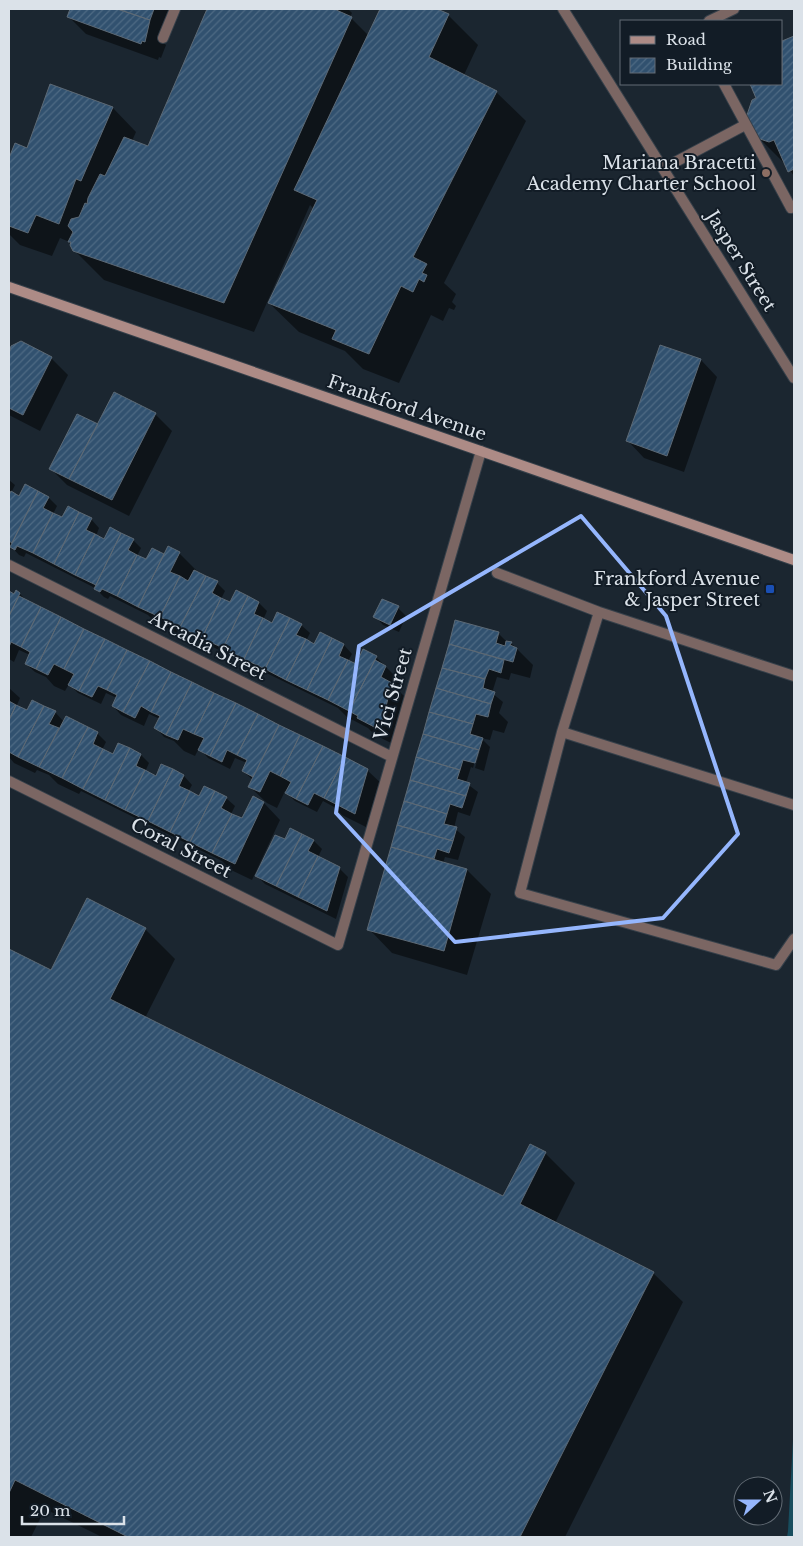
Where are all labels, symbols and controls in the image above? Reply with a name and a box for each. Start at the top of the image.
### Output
legend [620,20,783,85]
text: Road [666,30,706,49]
text: Building [666,55,733,74]
place label: Mariana Bracetti Academy Charter School [525,152,756,195]
marker: Mariana Bracetti Academy Charter School [760,167,772,179]
street label: Jasper Street [700,205,781,316]
street label: Frankford Avenue [325,371,489,445]
place label: Frankford Avenue & Jasper Street [594,568,760,611]
marker: Frankford Avenue & Jasper Street [764,583,776,595]
street label: Arcadia Street [145,606,271,685]
street label: Vici Street [369,645,417,744]
street label: Coral Street [127,813,235,883]
north arrow [733,1476,783,1526]
text: N [759,1487,781,1506]
scale bar [22,1494,125,1526]
text: 20 m [30,1501,70,1520]

